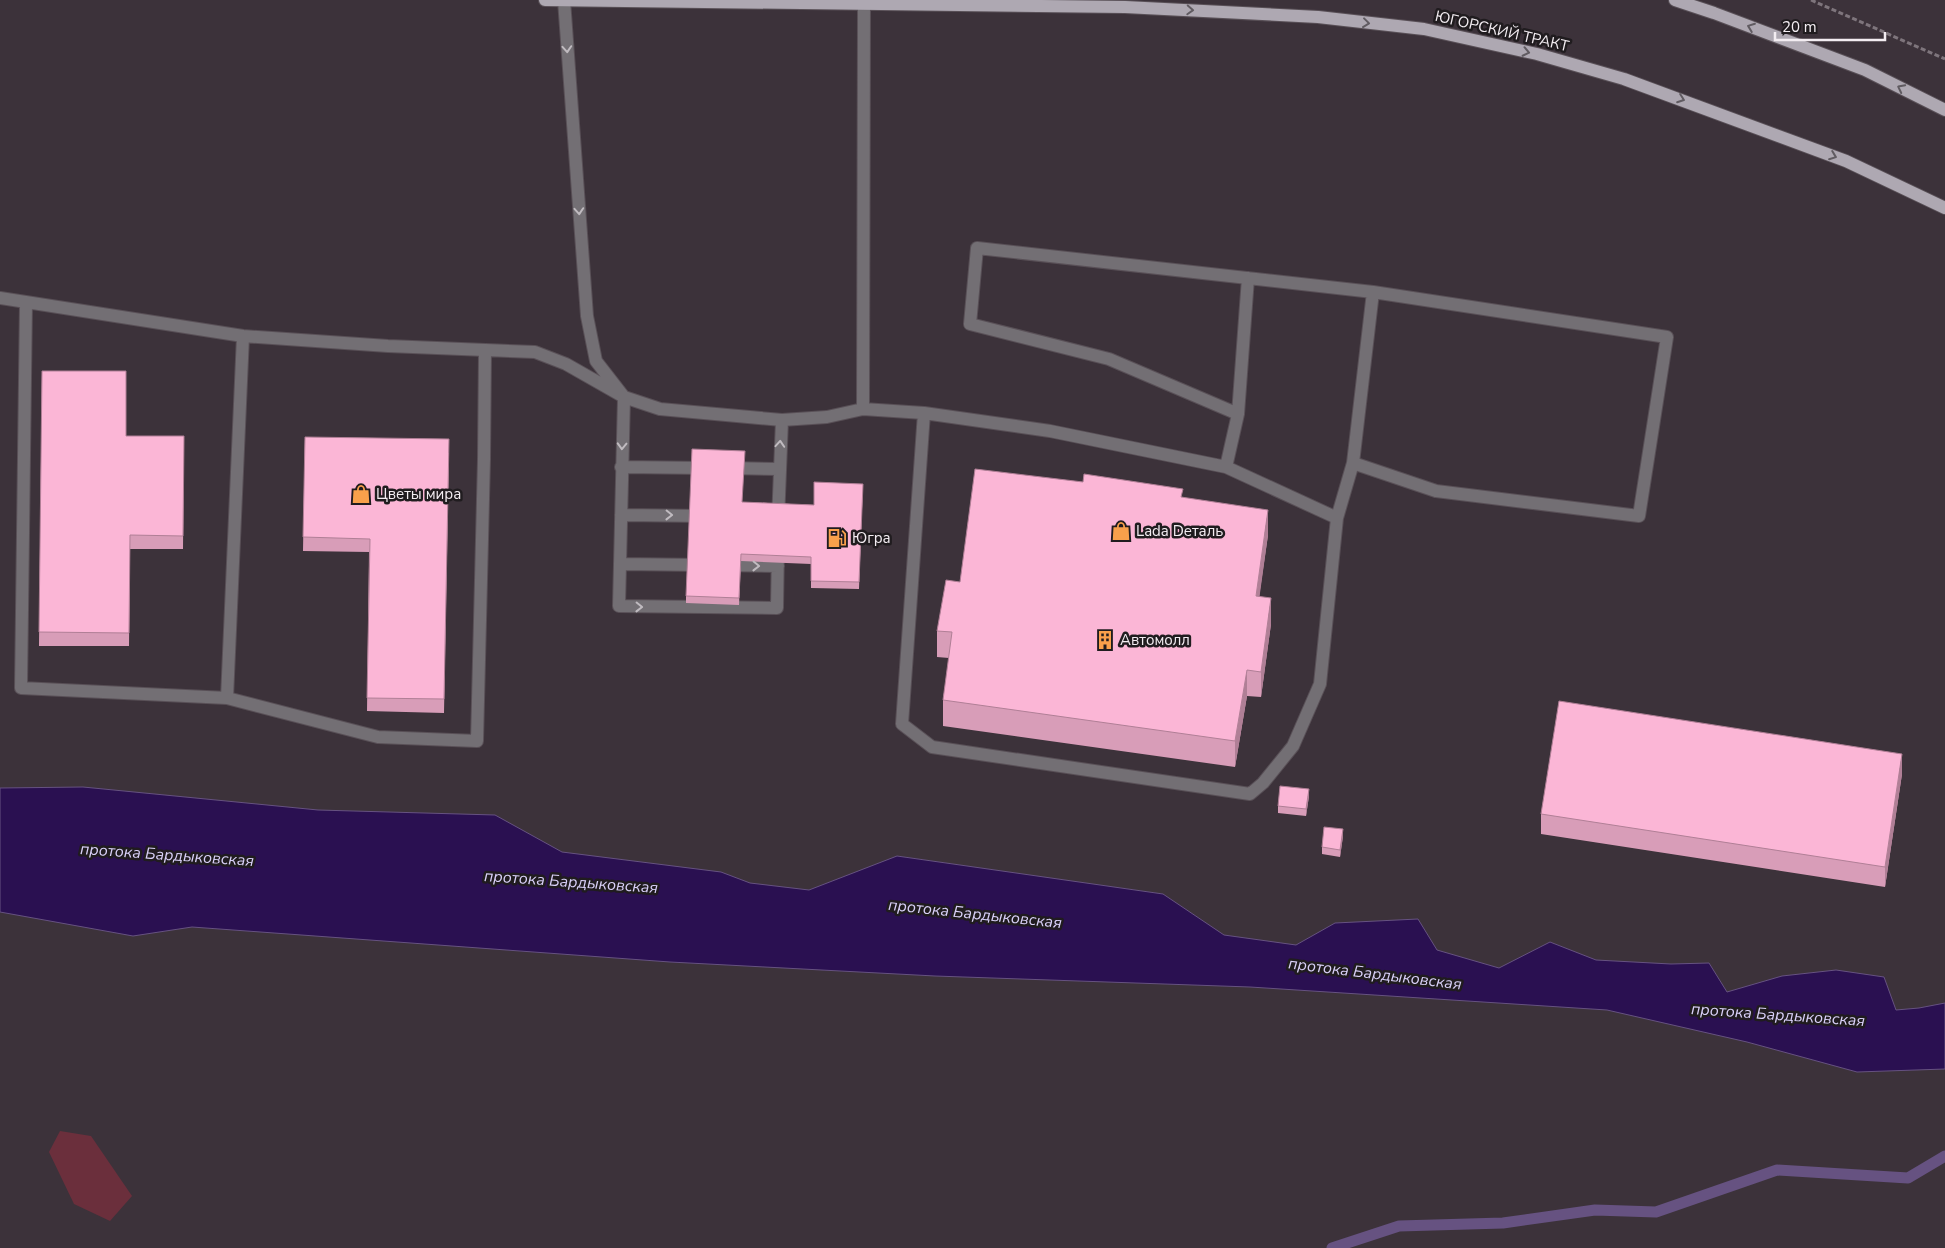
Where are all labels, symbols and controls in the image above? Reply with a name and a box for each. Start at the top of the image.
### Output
one-way arrow [1186,5,1194,16]
street label: ЮГОРСКИЙ ТРАКТ [1433,6,1571,56]
scale bar [1775,10,1885,42]
one-way arrow [1363,17,1371,28]
text: 20 m [1782,17,1817,37]
one-way arrow [1747,23,1756,33]
one-way arrow [562,45,573,53]
one-way arrow [1521,46,1530,57]
one-way arrow [1898,84,1907,94]
one-way arrow [1676,93,1685,103]
one-way arrow [1829,150,1837,160]
one-way arrow [574,207,585,215]
one-way arrow [775,440,786,448]
one-way arrow [617,442,628,450]
shop icon: Цветы мира [350,483,372,505]
place label: Цветы мира [376,484,461,504]
one-way arrow [666,510,674,520]
shop icon: Lada Dеталь [1110,520,1132,542]
place label: Lada Dеталь [1136,521,1223,541]
fuel station icon: Югра [826,527,848,549]
place label: Югра [852,528,891,548]
one-way arrow [753,560,761,571]
one-way arrow [635,601,643,612]
building icon: Автомолл [1094,629,1116,651]
place label: Автомолл [1120,630,1190,650]
water label: протока Бардыковская [79,838,255,872]
water label: протока Бардыковская [483,865,659,899]
water label: протока Бардыковская [887,894,1063,934]
water label: протока Бардыковская [1287,952,1463,996]
water label: протока Бардыковская [1690,998,1866,1032]

